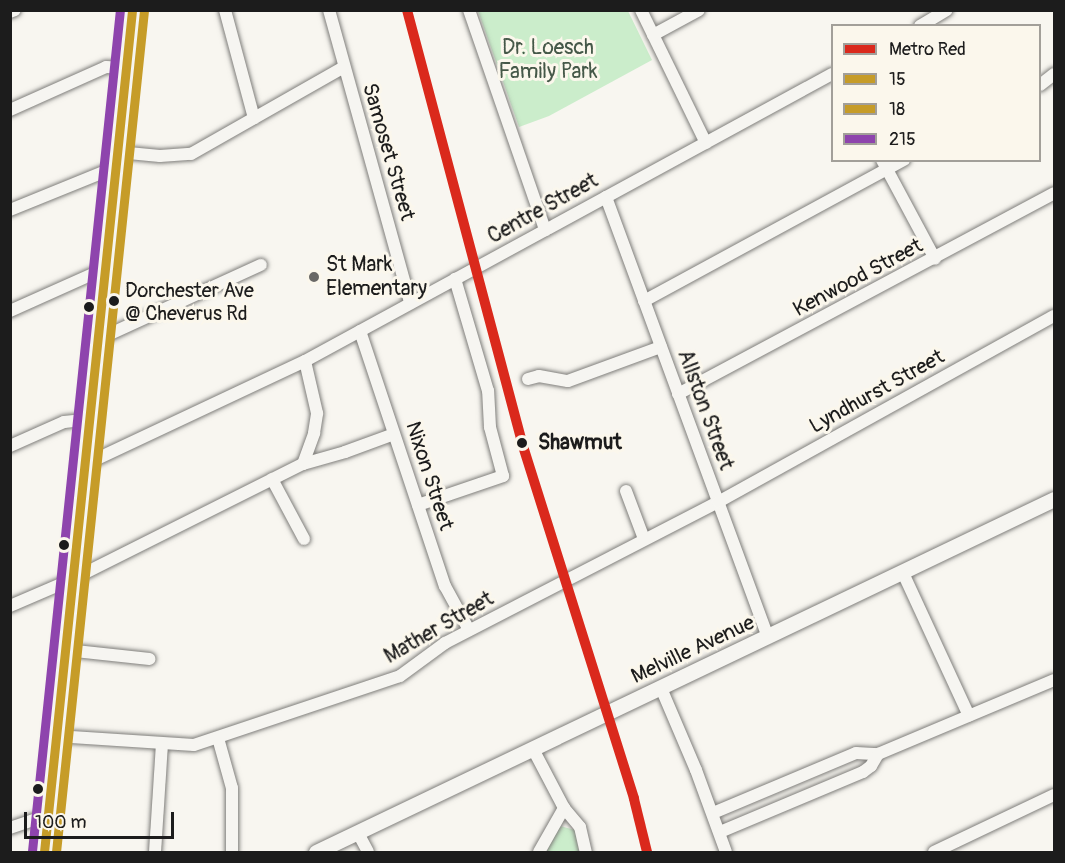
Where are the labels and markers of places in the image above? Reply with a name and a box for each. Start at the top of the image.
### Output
place label: St Mark Elementary [326,252,427,302]
marker: St Mark Elementary [307,270,321,284]
place label: Dorchester Ave @ Cheverus Rd [125,278,254,325]
marker: Dorchester Ave @ Cheverus Rd [108,295,120,307]
unlabelled marker [83,301,95,313]
place label: Shawmut [538,430,622,456]
marker: Shawmut [511,432,533,454]
unlabelled marker [58,539,70,551]
unlabelled marker [32,783,44,795]

